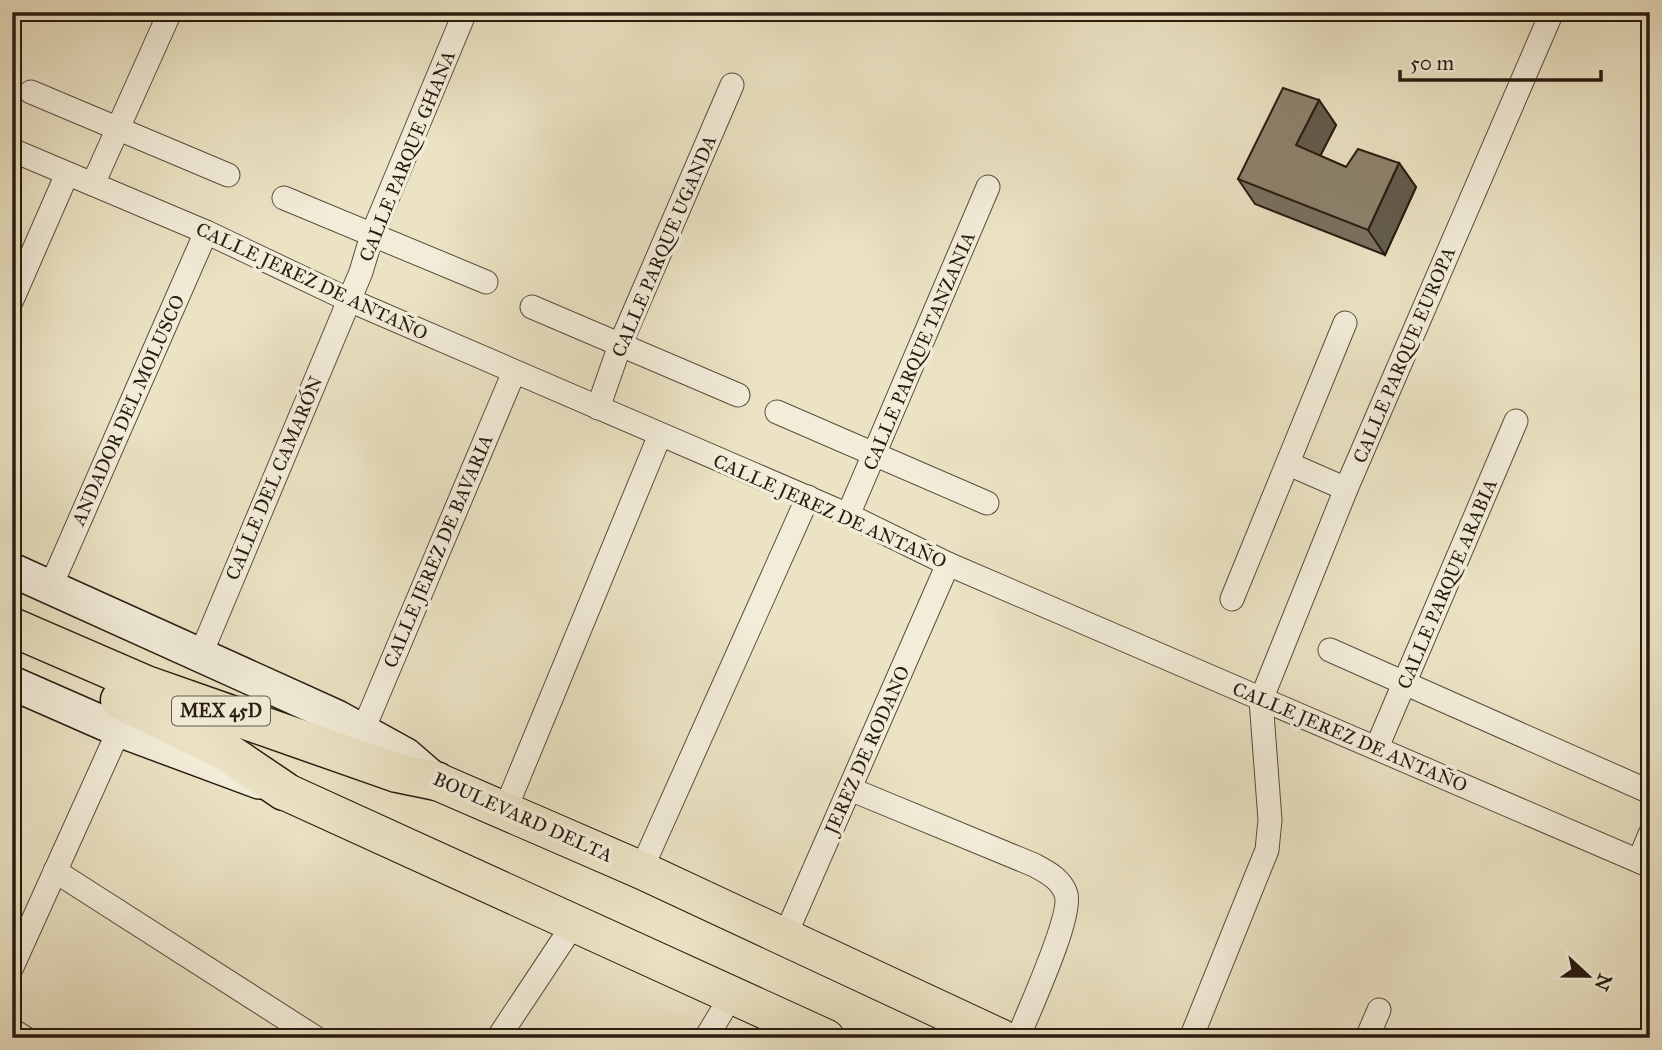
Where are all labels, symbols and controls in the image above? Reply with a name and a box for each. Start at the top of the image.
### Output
scale bar [1400,38,1601,82]
street label: CALLE PARQUE GHANA [354,47,460,265]
text: 50 m [1410,50,1455,76]
street label: CALLE PARQUE UGANDA [607,131,721,360]
street label: CALLE JEREZ DE ANTAÑO [192,217,432,346]
street label: CALLE PARQUE TANZANIA [858,228,980,474]
street label: CALLE PARQUE EUROPA [1348,243,1460,467]
street label: ANDADOR DEL MOLUSCO [66,291,189,530]
street label: CALLE DEL CAMARÓN [220,372,327,583]
street label: CALLE JEREZ DE BAVARIA [378,431,499,672]
street label: CALLE JEREZ DE ANTAÑO [709,449,950,574]
street label: CALLE PARQUE ARABIA [1392,475,1502,692]
street label: JEREZ DE RODANO [819,662,915,840]
street label: CALLE JEREZ DE ANTAÑO [1229,677,1471,798]
road number: MEX 45D [172,696,270,726]
street label: BOULEVARD DELTA [430,767,616,867]
north arrow [1554,942,1624,1012]
text: N [1590,970,1617,994]

